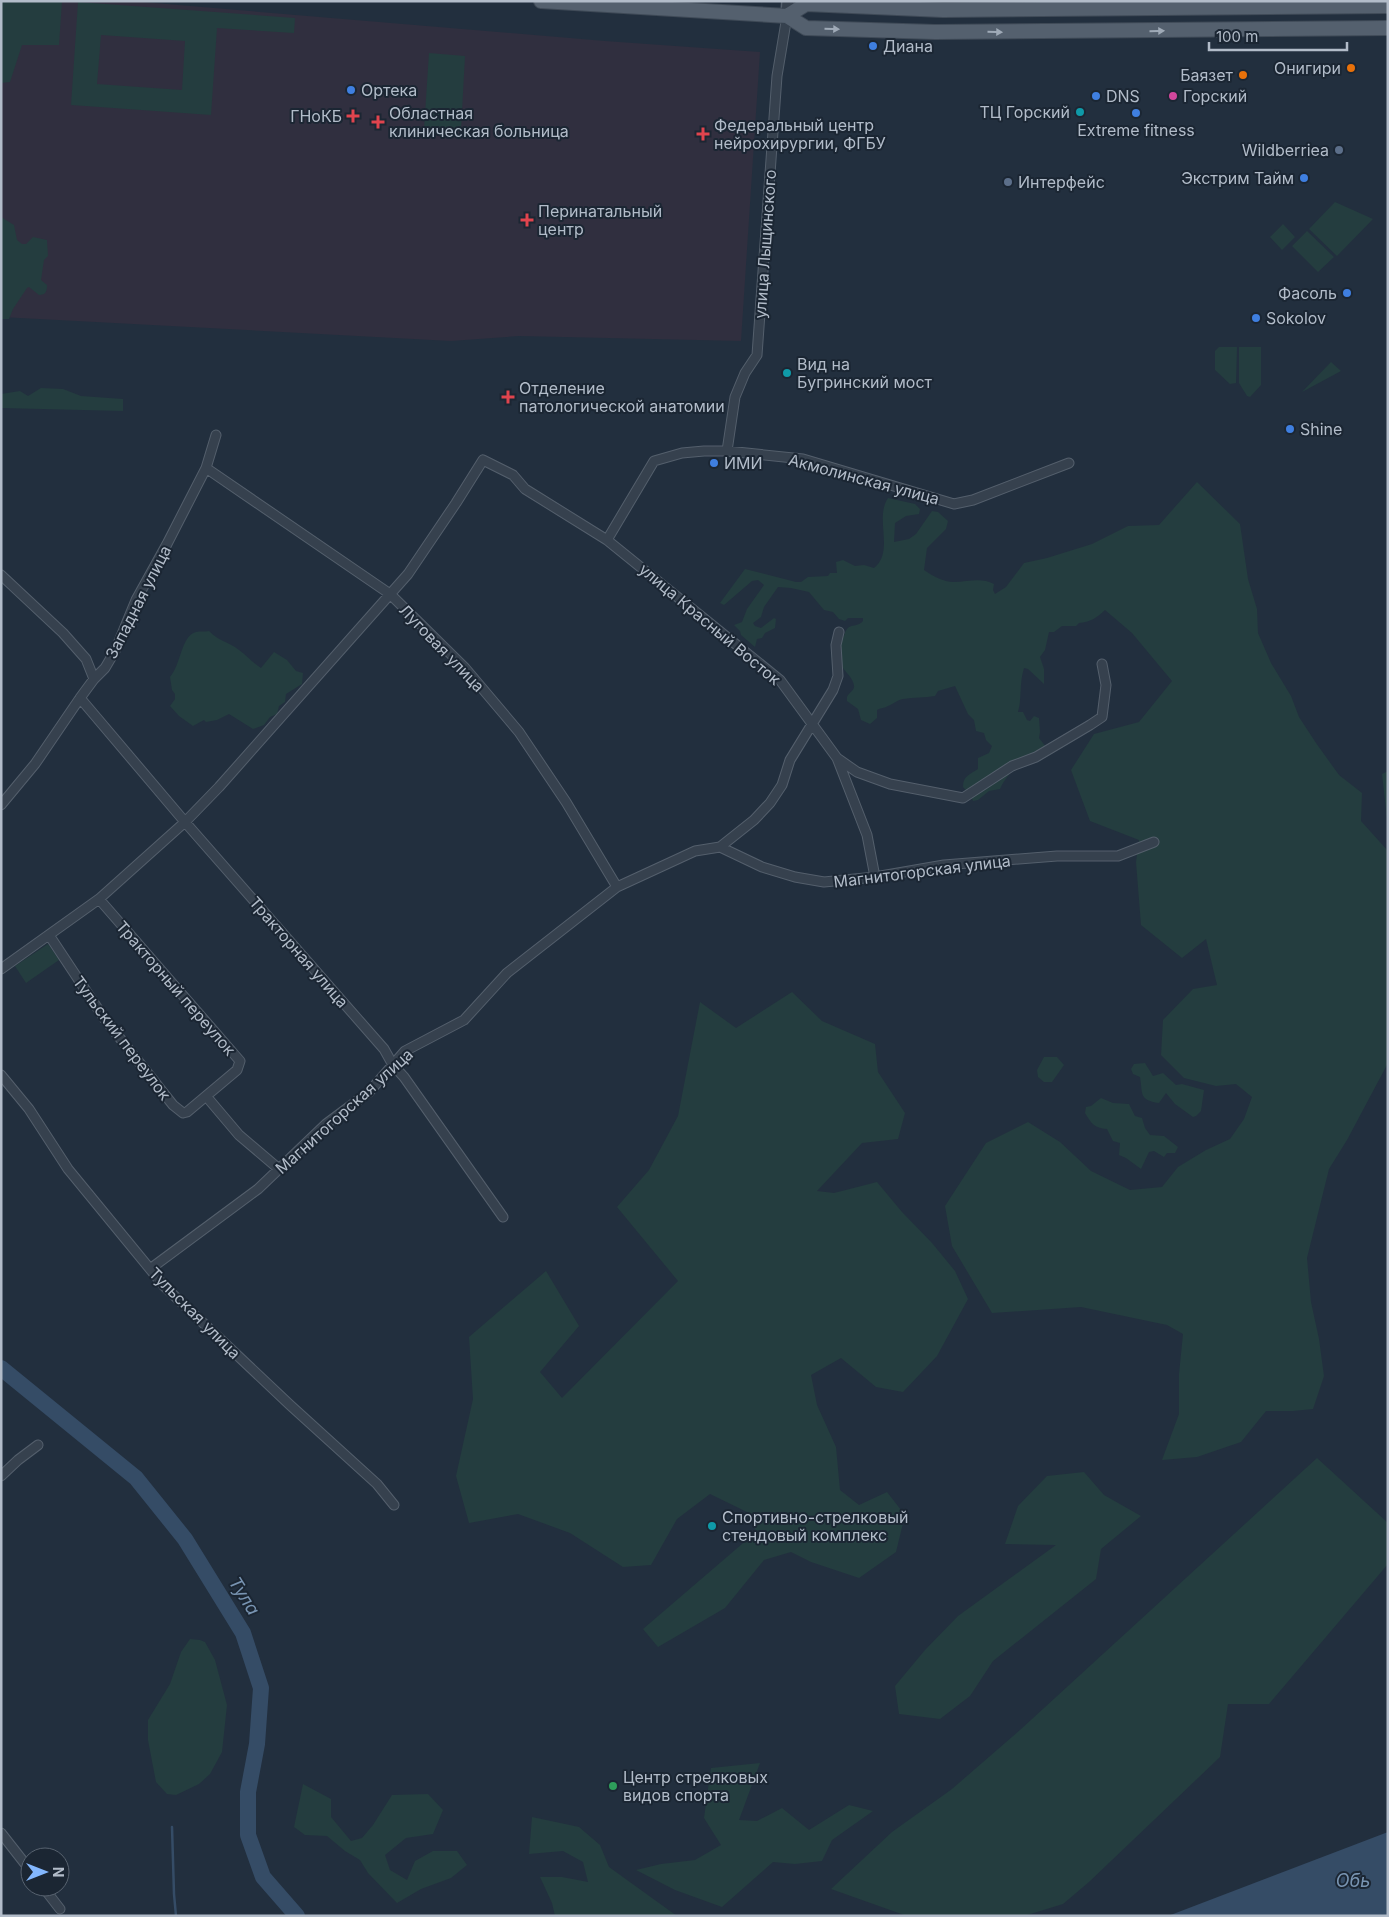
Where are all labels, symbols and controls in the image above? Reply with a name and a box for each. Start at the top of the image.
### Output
scale bar [1209,20,1346,52]
one-way arrow [824,25,840,33]
one-way arrow [1149,27,1165,35]
text: 100 m [1216,27,1258,46]
one-way arrow [987,28,1003,36]
place label: Диана [883,36,933,56]
marker: Диана [867,40,879,52]
place label: Онигири [1274,58,1341,78]
marker: Онигири [1345,62,1357,74]
place label: Баязет [1180,65,1234,85]
marker: Баязет [1237,69,1249,81]
place label: Ортека [361,80,417,100]
marker: Ортека [345,84,357,96]
place label: DNS [1106,86,1140,106]
place label: Горский [1183,86,1247,106]
marker: DNS [1090,90,1102,102]
marker: Горский [1167,90,1179,102]
place label: ТЦ Горский [980,102,1070,122]
place label: Областная клиническая больница [389,103,569,141]
place label: ГНоКБ [290,106,342,126]
marker: ТЦ Горский [1074,106,1086,118]
marker: Extreme fitness [1130,107,1142,119]
marker: ГНоКБ [346,109,360,123]
marker: Областная клиническая больница [371,115,385,129]
place label: Федеральный центр нейрохирургии, ФГБУ [714,115,886,153]
place label: Extreme fitness [1077,120,1195,140]
marker: Федеральный центр нейрохирургии, ФГБУ [696,127,710,141]
place label: Wildberriea [1242,140,1329,160]
marker: Wildberriea [1333,144,1345,156]
place label: Экстрим Тайм [1181,168,1294,188]
street label: улица Лыщинского [750,169,780,319]
place label: Интерфейс [1018,172,1105,192]
marker: Экстрим Тайм [1298,172,1310,184]
marker: Интерфейс [1002,176,1014,188]
place label: Перинатальный центр [538,201,662,239]
marker: Перинатальный центр [520,213,534,227]
place label: Фасоль [1278,283,1337,303]
marker: Фасоль [1341,287,1353,299]
place label: Sokolov [1266,308,1326,328]
marker: Sokolov [1250,312,1262,324]
place label: Вид на Бугринский мост [797,354,933,392]
marker: Вид на Бугринский мост [781,367,793,379]
place label: Отделение патологической анатомии [519,378,725,416]
marker: Отделение патологической анатомии [501,390,515,404]
place label: Shine [1300,419,1342,439]
marker: Shine [1284,423,1296,435]
street label: Акмолинская улица [786,449,942,509]
place label: ИМИ [724,453,763,473]
marker: ИМИ [708,457,720,469]
street label: Западная улица [101,542,175,662]
street label: улица Красный Восток [635,559,785,689]
street label: Луговая улица [395,600,489,696]
street label: Магнитогорская улица [832,850,1012,892]
street label: Тракторная улица [245,892,353,1012]
street label: Тракторный переулок [112,916,240,1060]
street label: Тульский переулок [69,972,175,1104]
street label: Магнитогорская улица [271,1044,417,1178]
street label: Тульская улица [145,1263,245,1363]
place label: Спортивно-стрелковый стендовый комплекс [722,1507,908,1545]
marker: Спортивно-стрелковый стендовый комплекс [706,1520,718,1532]
water label: Тула [225,1573,264,1619]
place label: Центр стрелковых видов спорта [623,1767,768,1805]
marker: Центр стрелковых видов спорта [607,1780,619,1792]
north arrow [20,1847,70,1897]
text: N [50,1867,67,1877]
water label: Обь [1336,1870,1370,1891]

